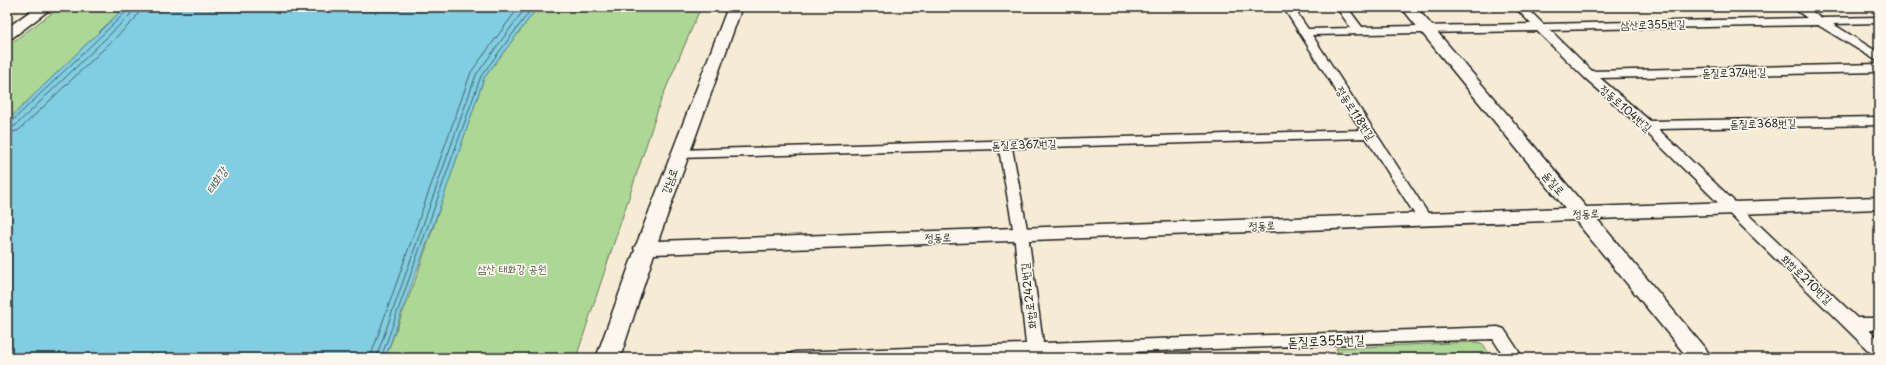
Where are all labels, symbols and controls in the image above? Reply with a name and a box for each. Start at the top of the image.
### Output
street label: 삼산로355번길 [1620,15,1686,33]
street label: 돋질로374번길 [1702,63,1766,81]
street label: 정동로104번길 [1596,80,1656,136]
street label: 정동로118번길 [1332,83,1380,143]
street label: 돋질로368번길 [1730,114,1796,132]
street label: 돋질로367번길 [991,134,1057,154]
water label: 태화강 [201,162,232,197]
street label: 강남로 [656,165,682,196]
street label: 돋질로 [1539,167,1569,199]
street label: 정동로 [1572,204,1600,222]
street label: 정동로 [1248,216,1276,234]
street label: 정동로 [924,228,952,246]
street label: 화합로210번길 [1778,250,1836,308]
park label: 삼산 태화강 공원 [477,260,547,277]
street label: 화합로242번길 [1016,262,1040,330]
street label: 돋질로355번길 [1287,329,1365,351]

